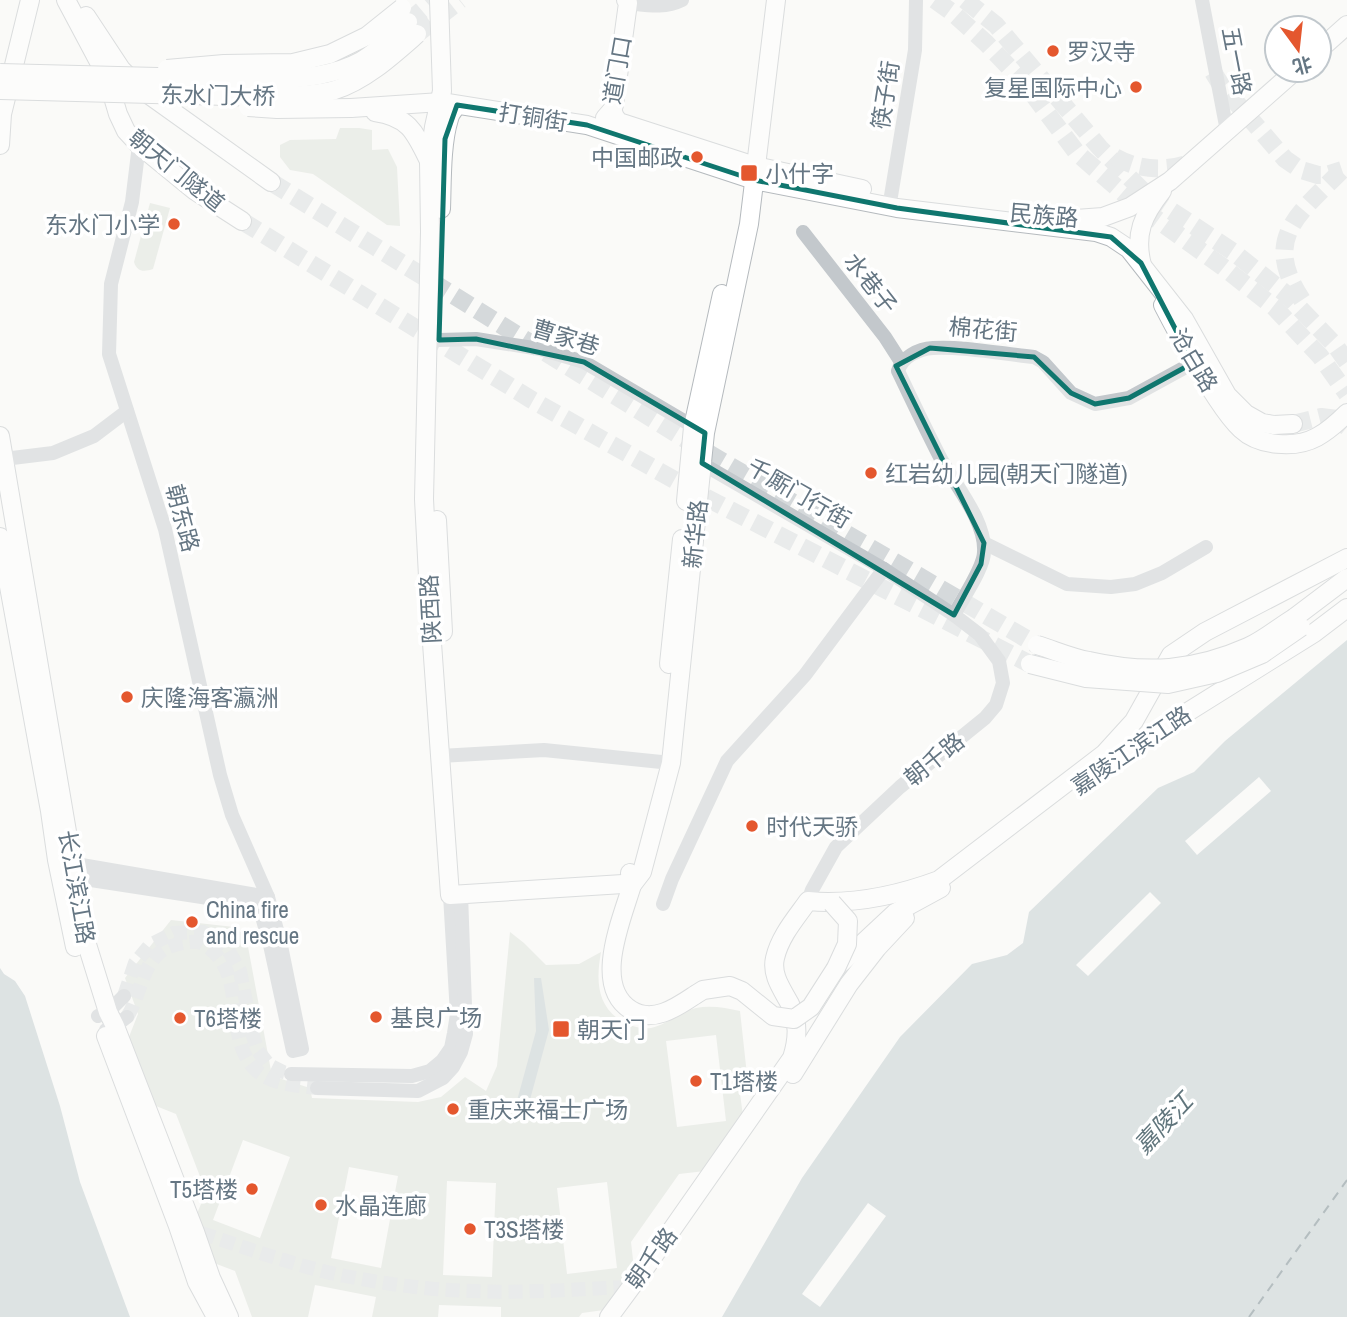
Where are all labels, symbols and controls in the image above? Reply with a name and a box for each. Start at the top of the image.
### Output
north arrow [1263,14,1333,84]
street label: 五一路 [1215,24,1259,98]
street label: 道门口 [596,33,638,107]
place label: 罗汉寺 [1067,36,1136,67]
marker: 罗汉寺 [1045,43,1061,59]
text: 北 [1290,50,1315,80]
street label: 筷子街 [864,59,906,131]
place label: 复星国际中心 [984,72,1122,103]
street label: 东水门大桥 [160,78,276,112]
marker: 复星国际中心 [1128,79,1144,95]
street label: 打铜街 [497,96,569,138]
street label: 朝天门隧道 [123,122,231,218]
place label: 中国邮政 [591,142,683,173]
marker: 中国邮政 [689,149,705,165]
place label: 小什字 [765,158,834,189]
marker: 小什字 [739,163,759,183]
street label: 民族路 [1008,197,1080,233]
place label: 东水门小学 [45,209,160,240]
marker: 东水门小学 [166,216,182,232]
street label: 水巷子 [838,246,904,320]
street label: 棉花街 [947,311,1019,347]
street label: 曹家巷 [528,312,604,362]
street label: 沧白路 [1163,322,1225,398]
street label: 千厮门行街 [741,451,857,535]
place label: 红岩幼儿园(朝天门隧道) [885,458,1128,489]
marker: 红岩幼儿园(朝天门隧道) [863,465,879,481]
street label: 朝东路 [159,481,207,555]
street label: 新华路 [676,498,714,570]
street label: 陕西路 [413,574,447,644]
place label: 庆隆海客瀛洲 [141,682,279,713]
marker: 庆隆海客瀛洲 [119,689,135,705]
street label: 嘉陵江滨江路 [1065,699,1197,801]
street label: 朝千路 [897,725,971,793]
place label: 时代天骄 [766,811,858,842]
marker: 时代天骄 [744,818,760,834]
street label: 长江滨江路 [52,828,102,946]
place label: China fire and rescue [206,894,299,951]
marker: China fire and rescue [184,914,200,930]
place label: 基良广场 [390,1002,482,1033]
place label: T6塔楼 [194,1003,262,1034]
marker: 基良广场 [368,1009,384,1025]
marker: T6塔楼 [172,1010,188,1026]
place label: 朝天门 [577,1014,646,1045]
marker: 朝天门 [551,1019,571,1039]
place label: T1塔楼 [710,1066,778,1097]
marker: T1塔楼 [688,1073,704,1089]
water label: 嘉陵江 [1127,1084,1201,1160]
place label: 重庆来福士广场 [467,1094,628,1125]
marker: 重庆来福士广场 [445,1101,461,1117]
place label: T5塔楼 [170,1174,238,1205]
marker: T5塔楼 [244,1181,260,1197]
place label: 水晶连廊 [335,1190,427,1221]
marker: 水晶连廊 [313,1197,329,1213]
place label: T3S塔楼 [484,1214,565,1245]
marker: T3S塔楼 [462,1221,478,1237]
street label: 朝千路 [618,1221,684,1295]

